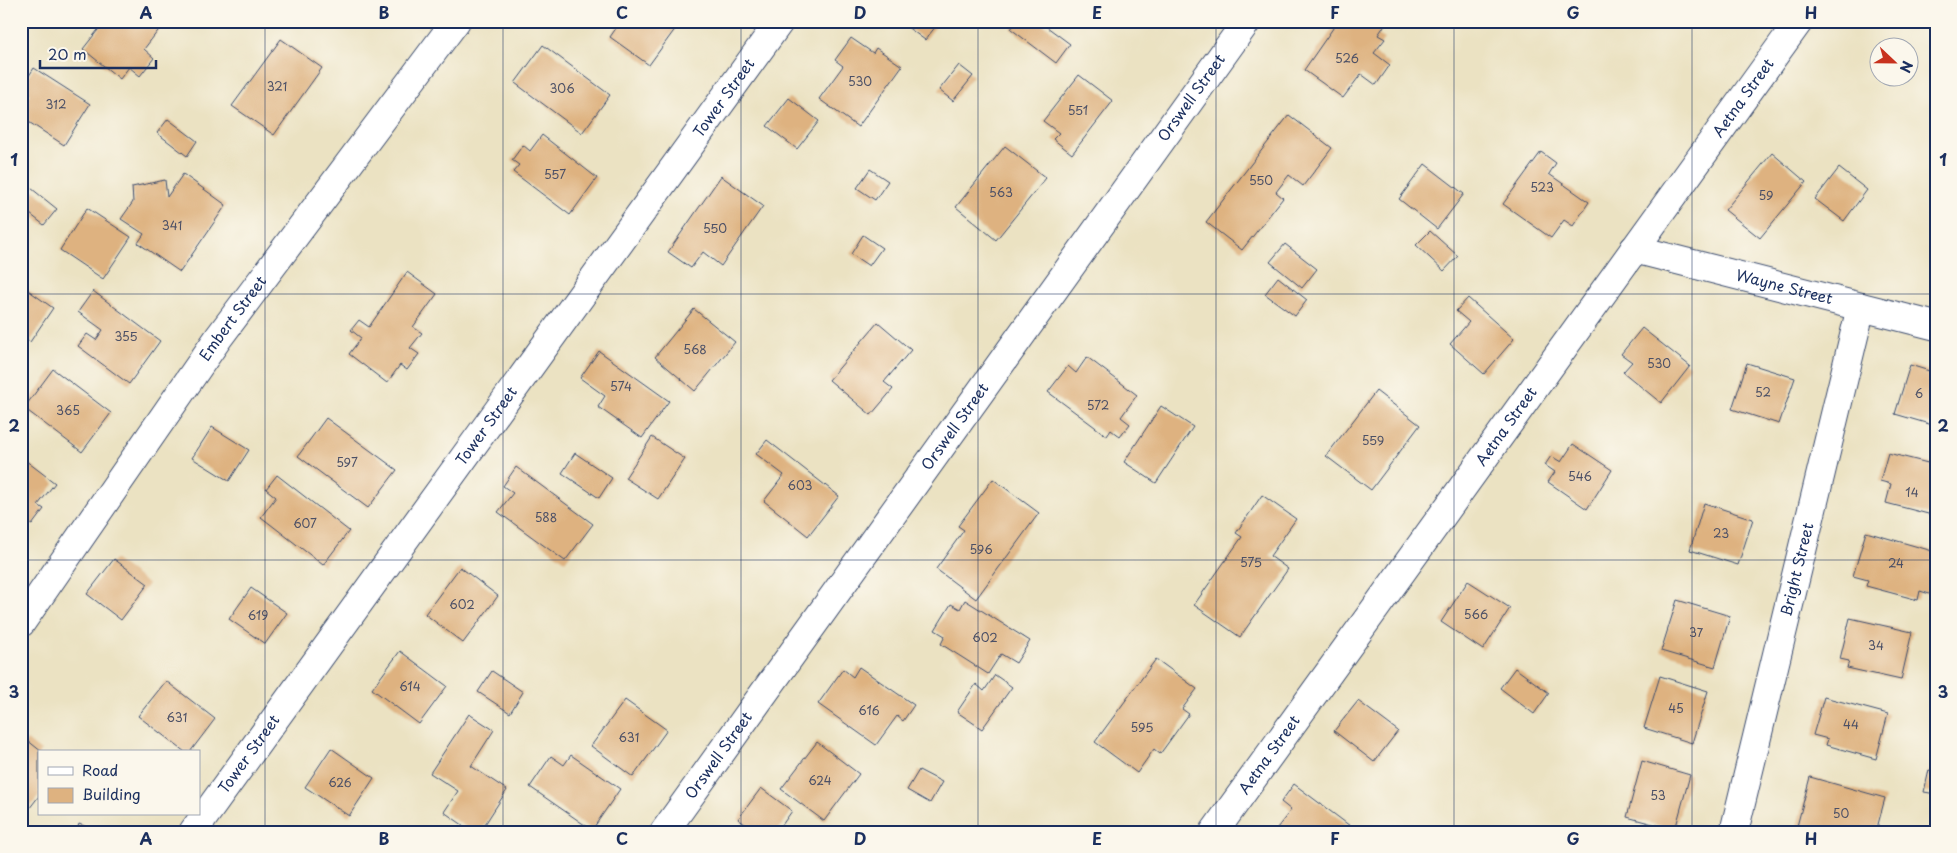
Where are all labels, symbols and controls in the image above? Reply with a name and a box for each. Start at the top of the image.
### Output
text: A [140,0,153,24]
text: B [379,0,390,24]
text: C [616,0,628,24]
text: D [854,0,866,24]
text: E [1092,0,1102,24]
text: F [1330,0,1340,24]
text: G [1566,0,1580,24]
text: H [1805,0,1817,24]
scale bar [40,38,156,70]
north arrow [1870,38,1920,88]
text: 20 m [48,42,87,65]
street label: Orswell Street [1151,49,1230,146]
house number: 526 [1335,49,1359,67]
street label: Tower Street [687,53,759,141]
street label: Aetna Street [1706,53,1779,141]
text: N [1895,58,1918,76]
house number: 530 [848,72,872,90]
house number: 321 [267,77,287,95]
house number: 306 [549,79,575,97]
house number: 312 [45,95,67,113]
house number: 551 [1068,101,1088,119]
text: 1 [10,147,18,171]
text: 1 [1939,147,1947,171]
house number: 557 [544,165,566,183]
house number: 550 [1249,171,1273,189]
house number: 523 [1530,178,1554,196]
house number: 563 [989,183,1013,201]
house number: 59 [1759,186,1773,204]
house number: 341 [162,216,182,234]
house number: 550 [703,219,727,237]
street label: Wayne Street [1734,262,1835,309]
street label: Embert Street [193,270,271,365]
house number: 355 [114,327,138,345]
house number: 568 [683,340,707,358]
house number: 530 [1647,354,1671,372]
house number: 574 [610,377,632,395]
street label: Orswell Street [915,377,993,474]
street label: Tower Street [449,381,522,469]
street label: Aetna Street [1469,381,1542,470]
house number: 52 [1755,383,1771,401]
house number: 6 [1915,384,1923,402]
house number: 572 [1087,396,1109,414]
house number: 365 [56,401,80,419]
text: 2 [8,413,20,437]
text: 2 [1937,413,1949,437]
house number: 559 [1362,431,1384,449]
house number: 597 [336,453,358,471]
house number: 546 [1568,467,1592,485]
house number: 603 [788,476,812,494]
house number: 14 [1905,483,1919,501]
house number: 588 [535,508,557,526]
house number: 607 [293,514,317,532]
street label: Bright Street [1774,520,1818,618]
house number: 23 [1713,524,1729,542]
house number: 596 [969,540,993,558]
house number: 575 [1240,553,1262,571]
house number: 24 [1888,554,1904,572]
house number: 602 [449,595,475,613]
house number: 566 [1464,605,1488,623]
house number: 619 [248,606,268,624]
house number: 37 [1689,623,1704,641]
house number: 602 [972,628,998,646]
house number: 34 [1868,636,1884,654]
house number: 614 [399,677,421,695]
text: 3 [9,679,19,703]
text: 3 [1938,679,1948,703]
house number: 45 [1668,699,1684,717]
house number: 616 [858,701,880,719]
street label: Orswell Street [678,706,757,803]
house number: 631 [167,708,187,726]
street label: Tower Street [212,709,284,798]
street label: Aetna Street [1232,710,1305,798]
house number: 44 [1843,715,1859,733]
house number: 595 [1131,718,1153,736]
house number: 631 [619,728,639,746]
legend [38,750,200,816]
text: Road [82,758,118,781]
house number: 624 [808,771,832,789]
house number: 626 [328,773,352,791]
text: Building [82,782,141,805]
house number: 53 [1650,786,1666,804]
house number: 50 [1833,804,1849,822]
text: A [140,826,153,850]
text: B [379,826,390,850]
text: C [616,826,628,850]
text: D [854,826,866,850]
text: E [1092,826,1102,850]
text: F [1330,826,1340,850]
text: G [1566,826,1580,850]
text: H [1805,826,1817,850]

